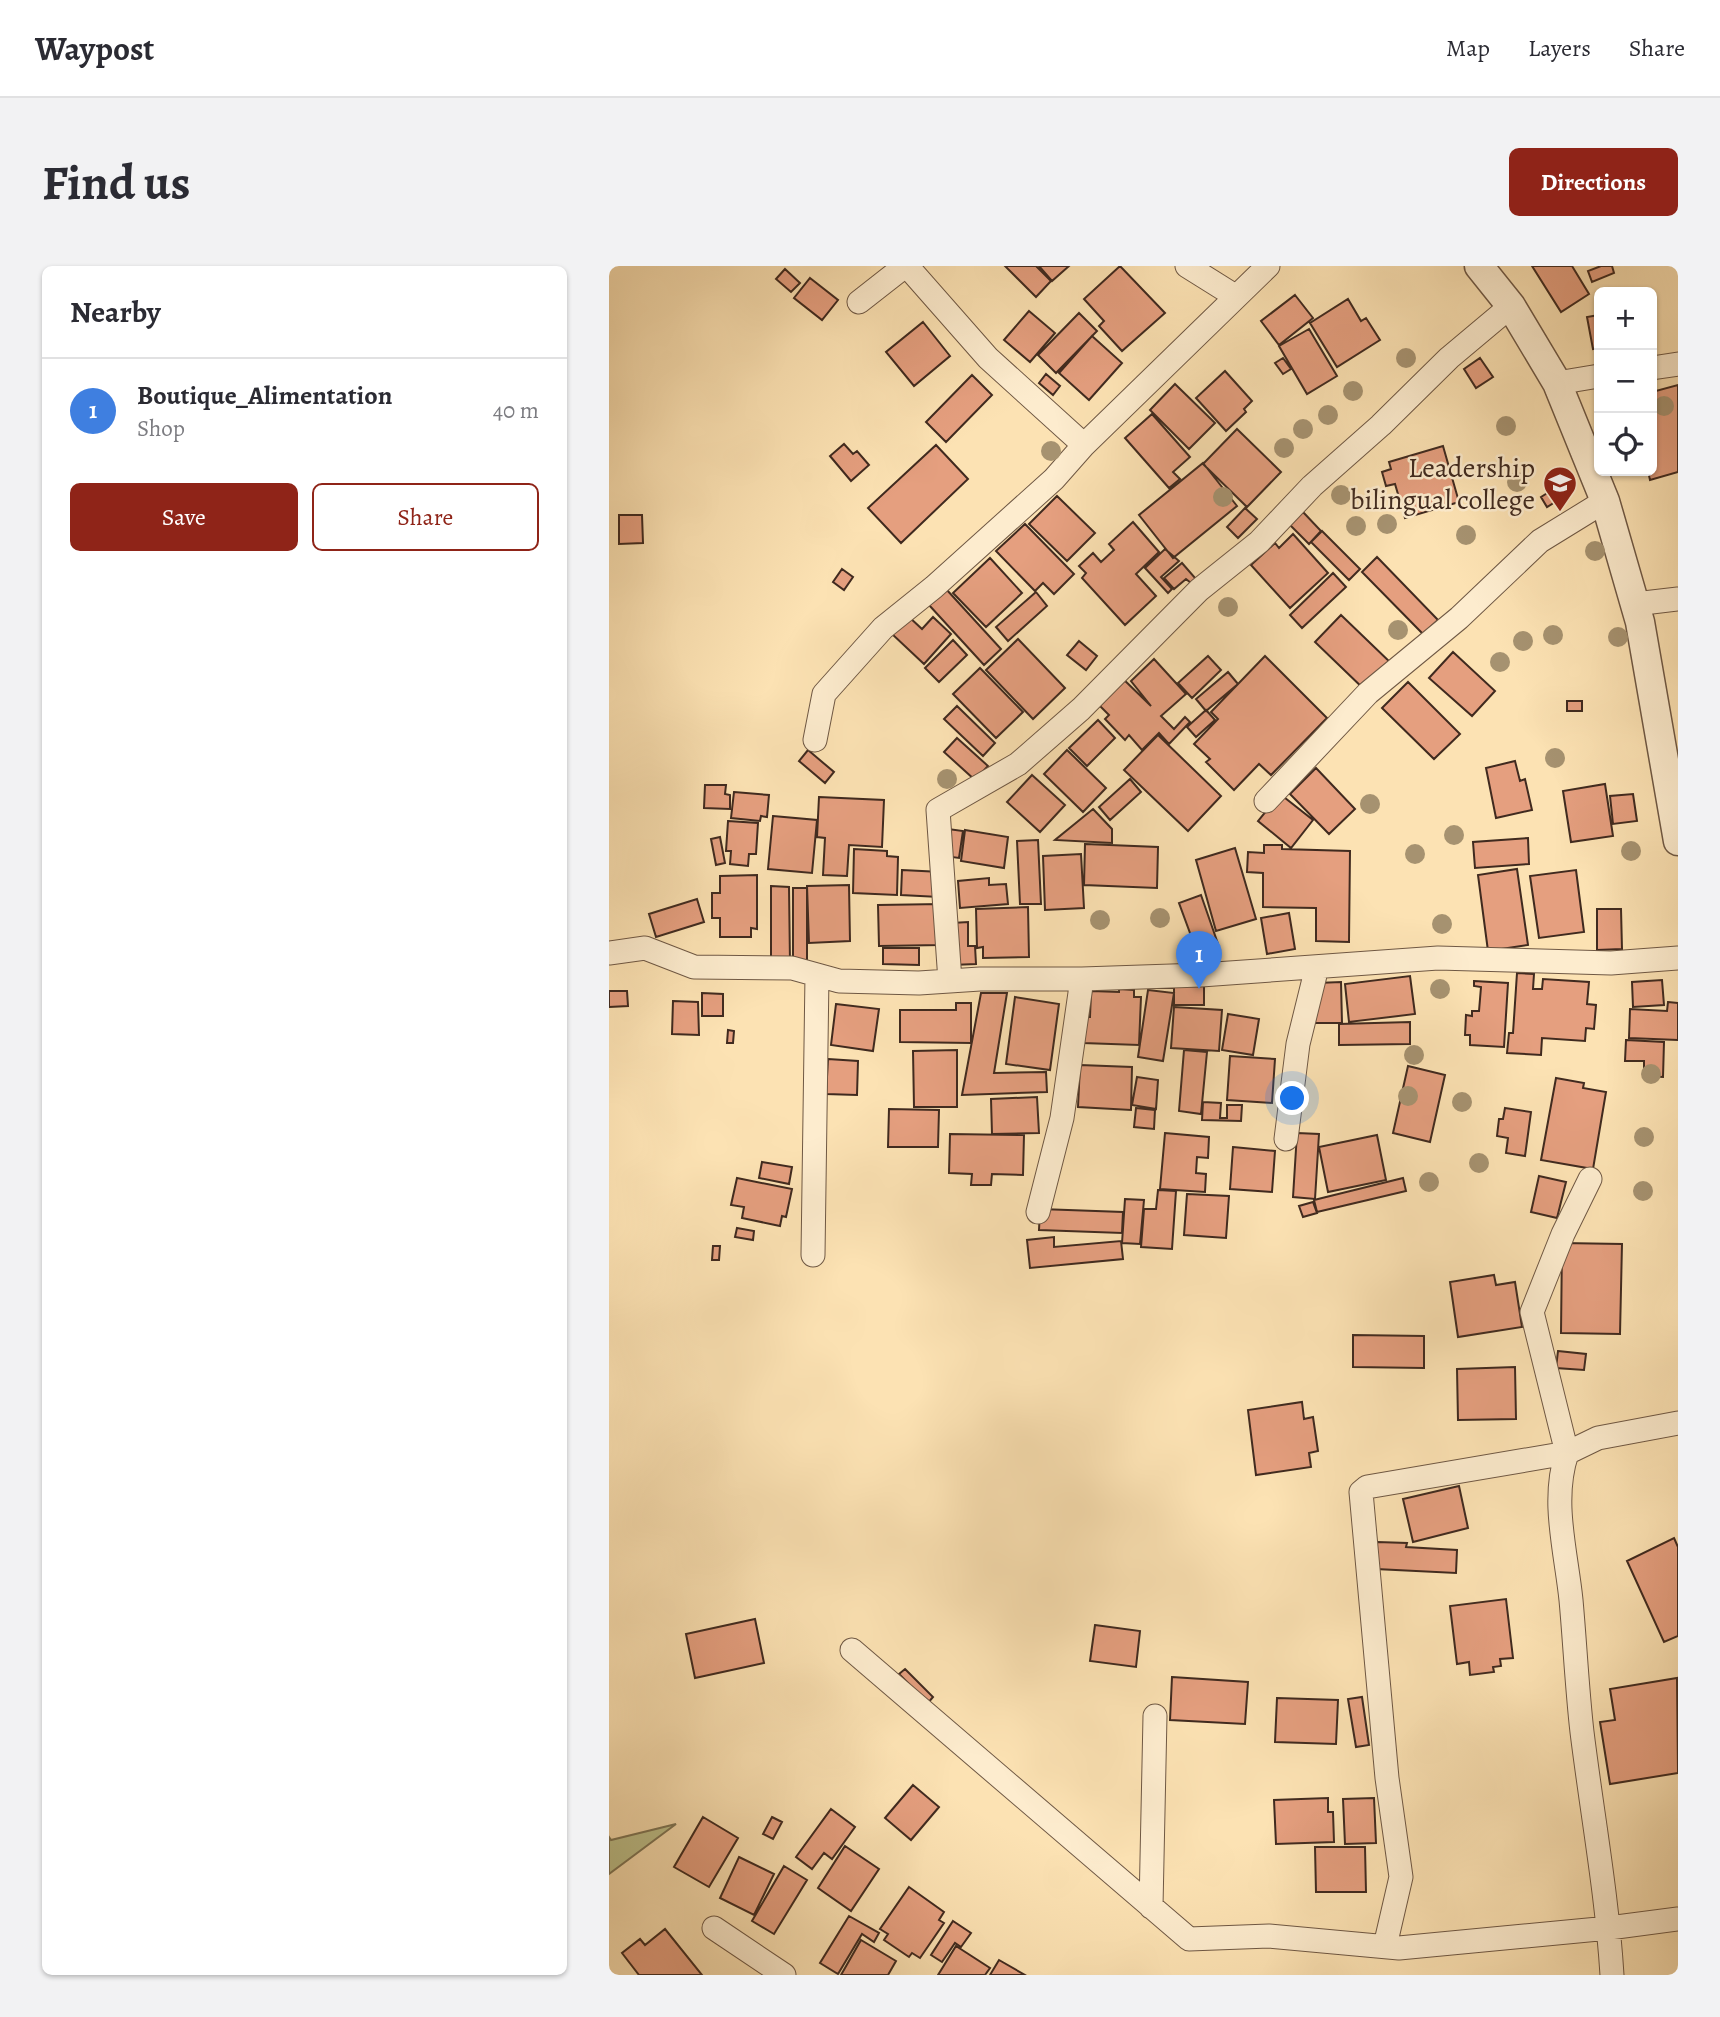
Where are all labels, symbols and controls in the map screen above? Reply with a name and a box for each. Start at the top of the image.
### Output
text: Waypost [35,26,154,71]
text: Map [1446,32,1490,64]
text: Layers [1528,32,1591,64]
text: Share [1629,32,1685,64]
button: Directions [1509,148,1678,216]
text: Find us [42,149,190,216]
map controls [1594,287,1657,476]
button: + [1594,287,1657,350]
text: Nearby [70,292,161,332]
button: − [1594,350,1657,413]
text: Boutique_Alimentation [137,378,392,413]
text: 1 [89,395,97,426]
text: 40 m [493,395,539,426]
text: Shop [137,413,185,444]
button: locate [1594,413,1657,476]
place label: Leadership bilingual college [1350,449,1535,519]
school or university icon: Leadership bilingual college [1541,464,1579,513]
button: Save [70,483,298,551]
button: Share [312,483,539,551]
pin: 1 [1176,931,1222,989]
your location [1275,1081,1309,1115]

